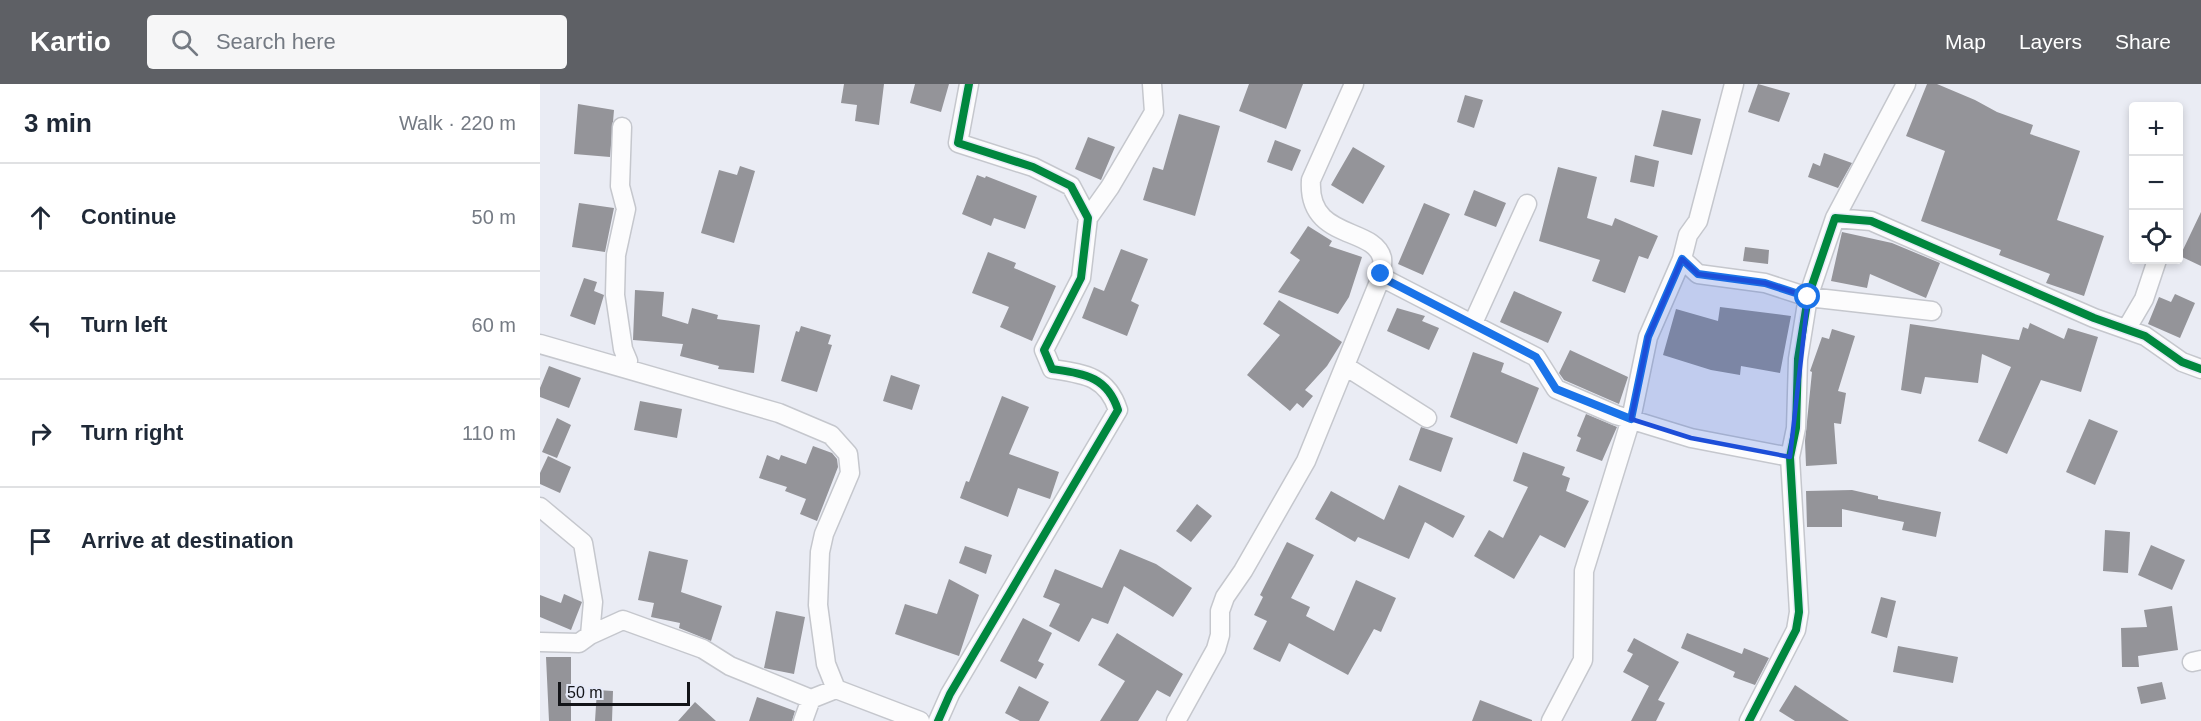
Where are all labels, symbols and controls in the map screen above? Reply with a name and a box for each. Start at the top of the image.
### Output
search box [147,15,567,69]
text: Kartio [30,26,111,57]
icon: search [168,26,201,59]
text: Search here [216,29,336,54]
text: Map [1945,30,1986,53]
text: Layers [2019,30,2082,53]
text: Share [2115,30,2171,53]
map controls [2129,102,2183,264]
button: + [2129,102,2183,156]
text: 3 min [24,108,92,138]
text: Walk · 220 m [399,112,516,134]
button: − [2129,156,2183,210]
icon: ahead [24,201,57,234]
text: Continue [81,204,176,229]
text: 50 m [472,206,516,228]
button: locate [2129,210,2183,264]
route end [1367,260,1393,286]
route start [1794,283,1820,309]
icon: left [24,309,57,342]
text: Turn left [81,312,167,337]
text: 60 m [472,314,516,336]
icon: right [24,417,57,450]
text: Turn right [81,420,183,445]
text: 110 m [462,422,516,444]
icon: arrive [24,525,57,558]
text: Arrive at destination [81,528,294,553]
scale bar [558,679,690,706]
text: 50 m [567,684,603,701]

